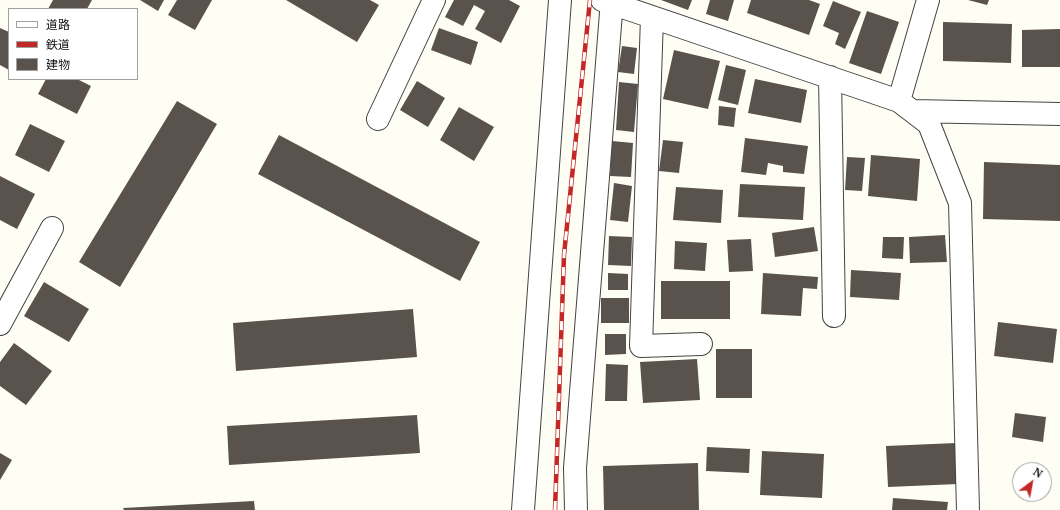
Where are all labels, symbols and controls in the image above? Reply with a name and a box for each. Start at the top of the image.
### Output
legend [8,8,138,80]
text: 道路 [46,16,70,33]
text: 鉄道 [46,36,70,53]
text: 建物 [46,56,70,73]
north arrow [1012,462,1052,502]
text: N [1030,464,1046,481]

